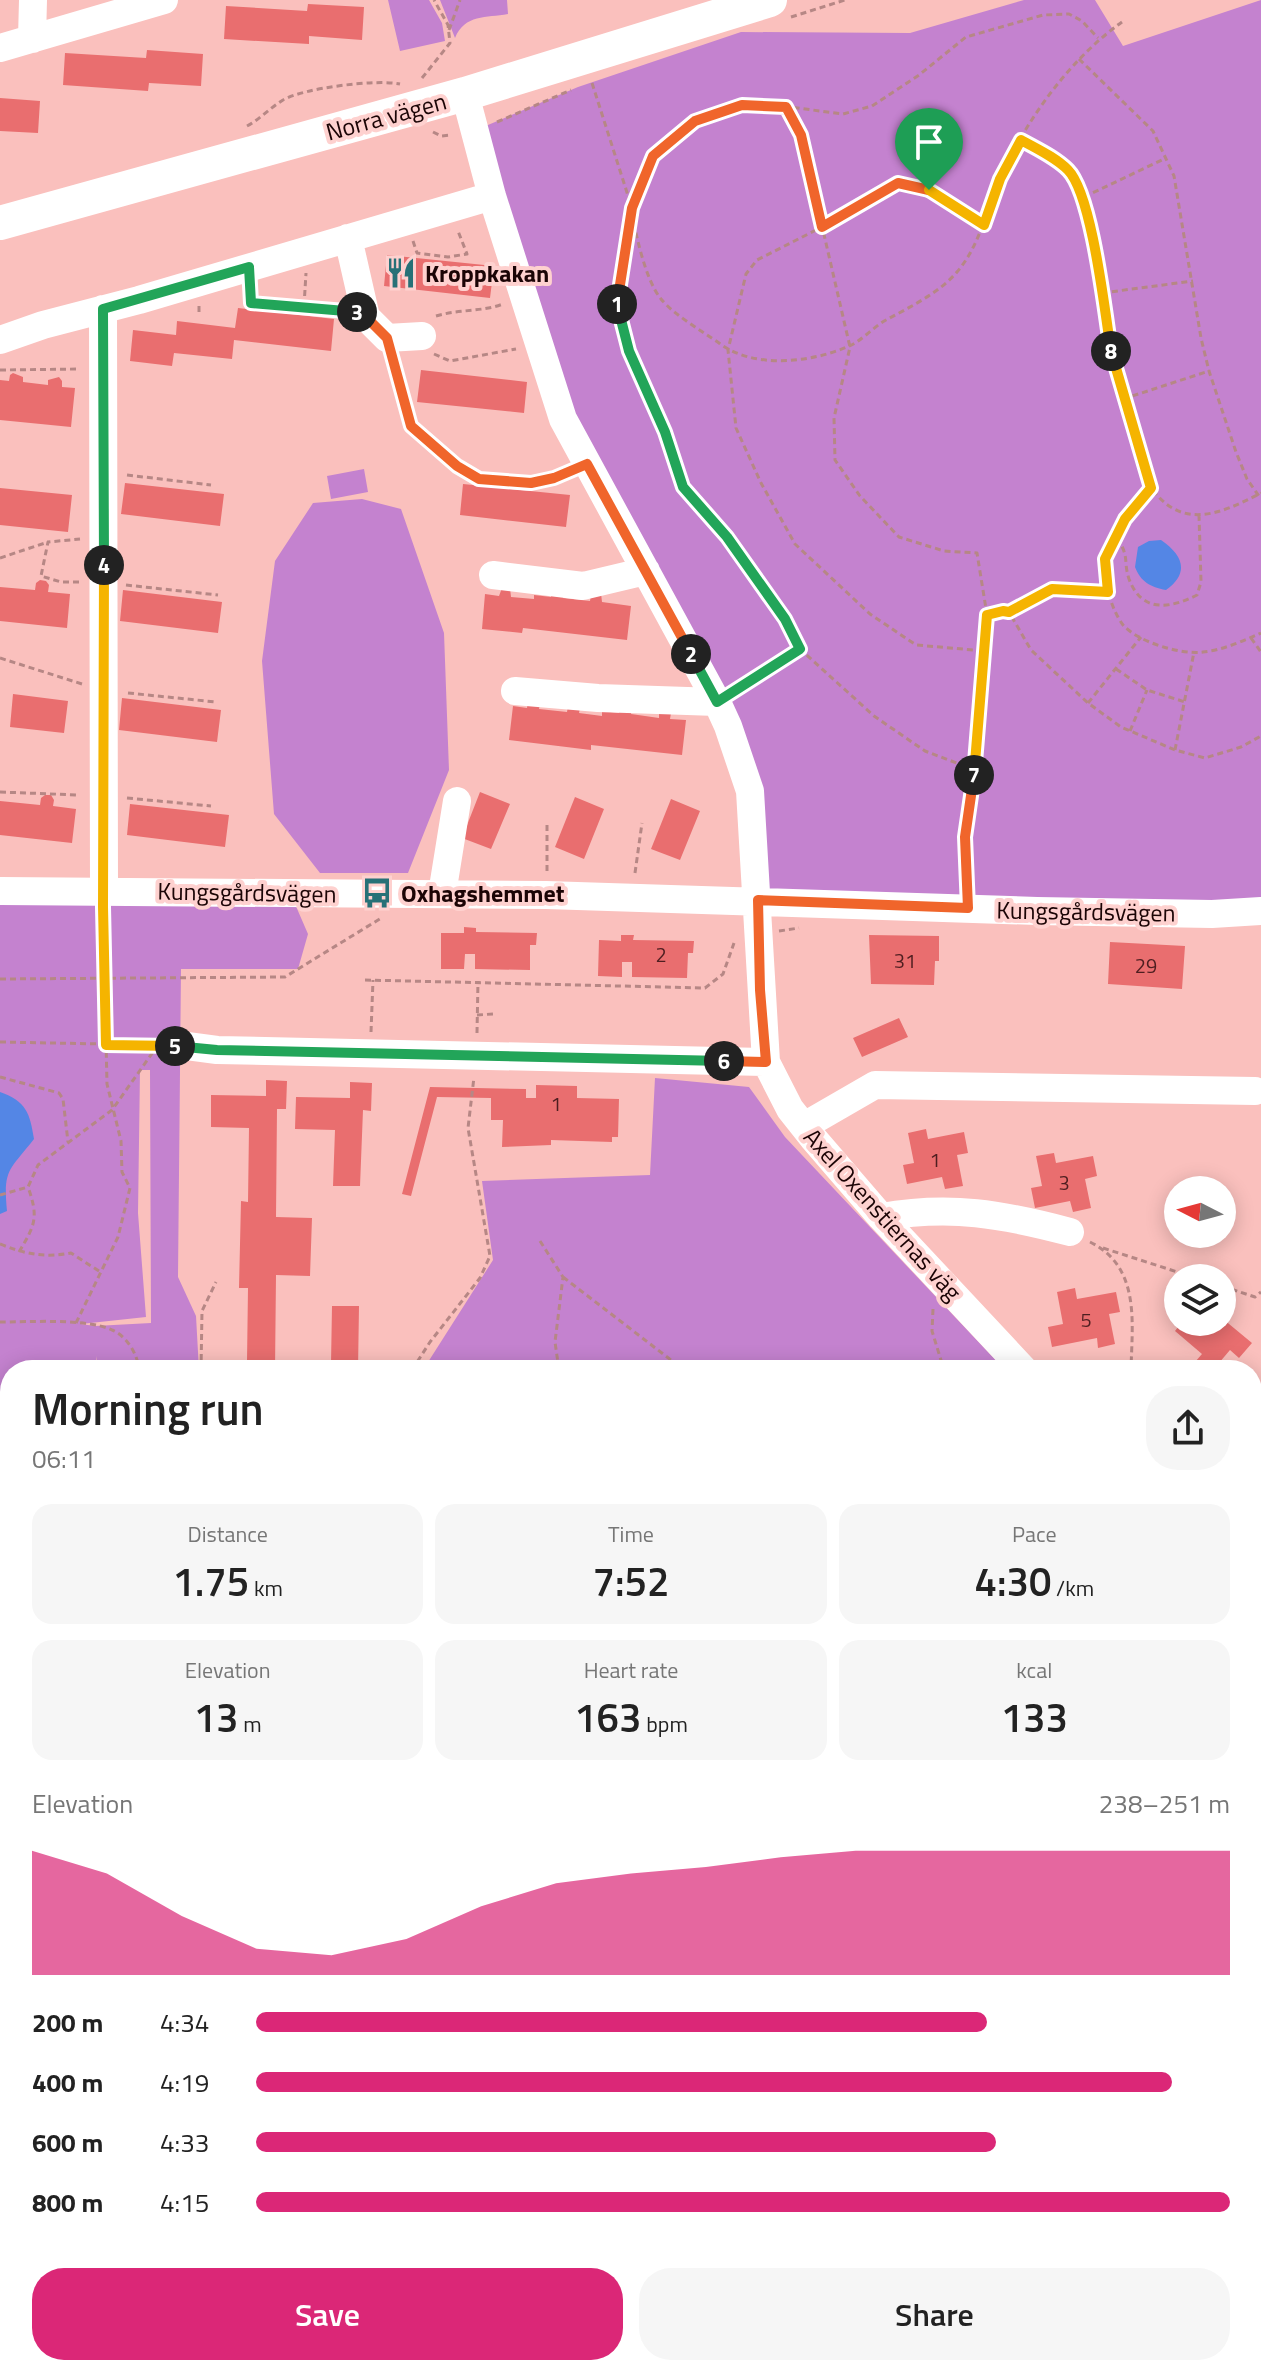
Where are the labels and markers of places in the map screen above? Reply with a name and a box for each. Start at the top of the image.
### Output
pin [895,108,963,190]
place label: Kroppkakan [425,255,549,291]
restaurant icon: Kroppkakan [384,256,418,290]
pin: 1 [597,284,637,324]
pin: 3 [337,292,377,332]
pin: 8 [1091,331,1131,371]
pin: 4 [84,545,124,585]
pin: 2 [671,634,711,674]
pin: 7 [954,755,994,795]
place label: Oxhagshemmet [401,875,565,911]
bus stop icon: Oxhagshemmet [360,876,394,910]
pin: 5 [155,1026,195,1066]
pin: 6 [704,1041,744,1081]

